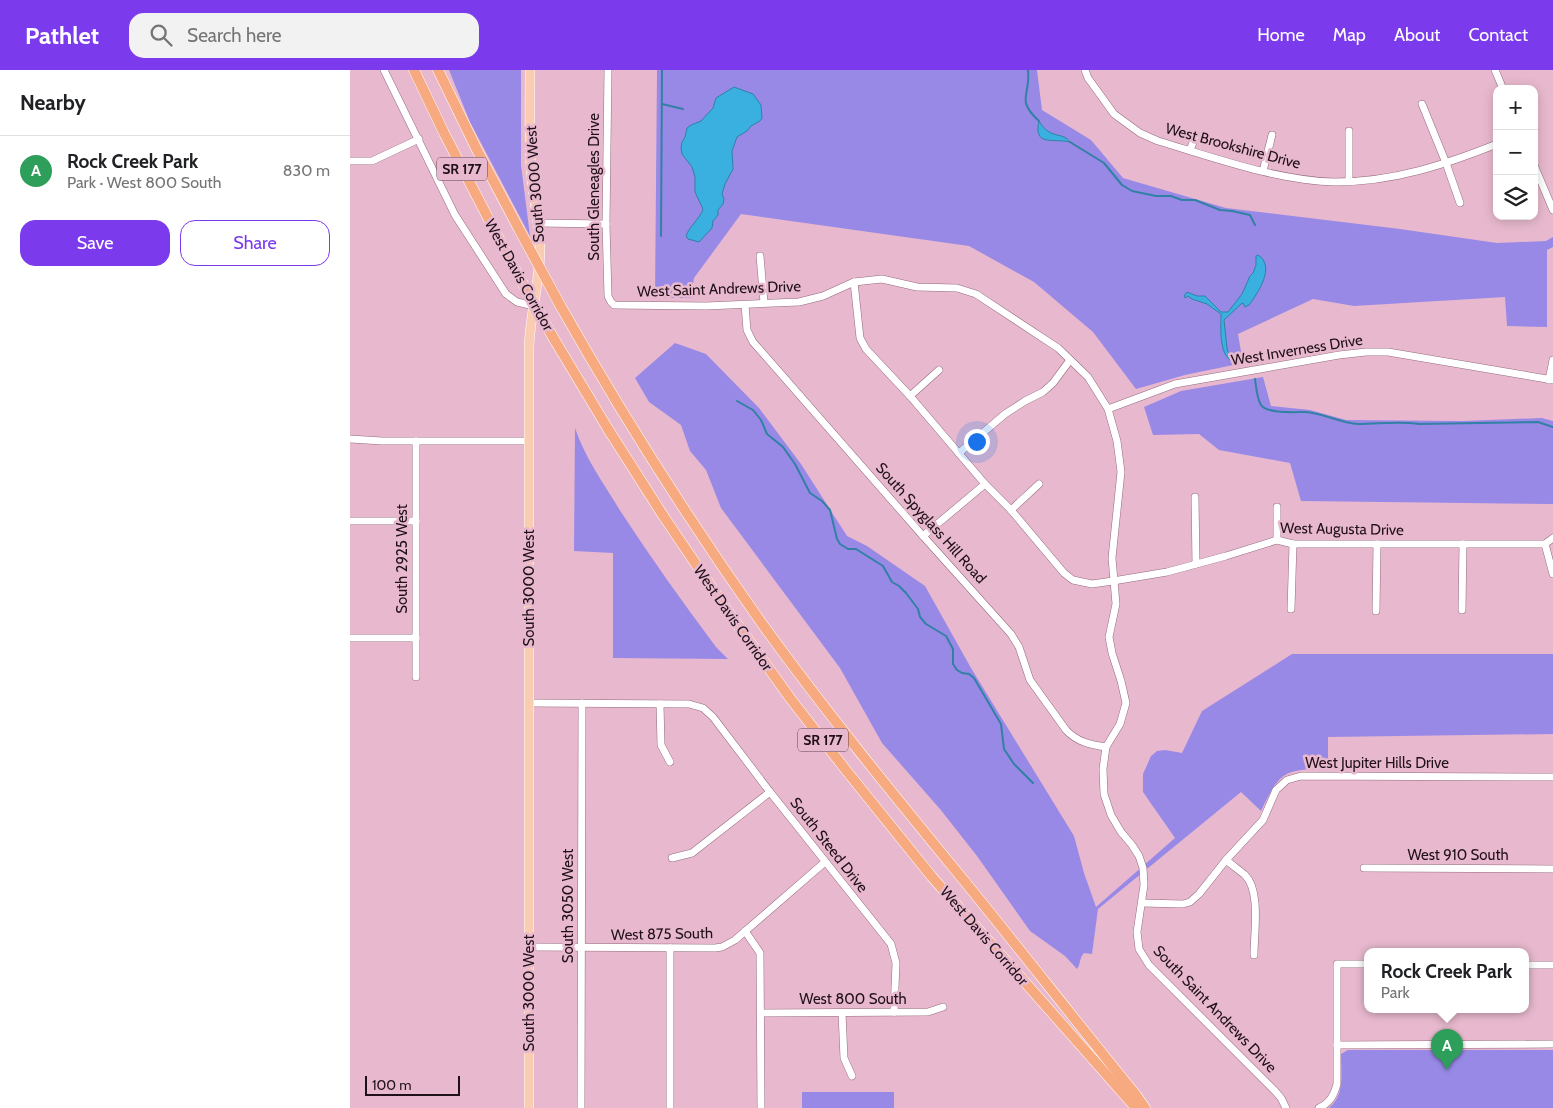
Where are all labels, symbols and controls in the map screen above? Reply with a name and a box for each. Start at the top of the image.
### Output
search box [129,13,479,58]
text: Pathlet [25,21,99,50]
icon: search [147,21,175,49]
text: Search here [187,24,281,47]
text: Home [1257,24,1305,46]
text: Map [1333,24,1366,46]
text: About [1394,24,1440,46]
text: Contact [1468,24,1528,46]
map controls [1493,85,1538,220]
button: + [1493,85,1538,130]
text: Nearby [20,90,86,115]
street label: South Gleneagles Drive [585,113,603,261]
street label: West Brookshire Drive [1163,119,1303,173]
street label: South 3000 West [522,125,548,243]
button: − [1493,130,1538,175]
text: Rock Creek Park [67,150,198,173]
road number: SR 177 [437,158,487,180]
text: A [31,161,41,180]
text: 830 m [283,161,330,180]
text: Park · West 800 South [67,173,221,192]
button: layers [1493,175,1538,220]
street label: West Davis Corridor [481,216,557,334]
button: Save [20,220,170,266]
button: Share [180,220,330,266]
street label: West Saint Andrews Drive [637,277,802,301]
street label: West Inverness Drive [1230,331,1364,369]
your location [964,429,990,455]
street label: South Spyglass Hill Road [872,459,990,587]
street label: South 2925 West [393,504,411,614]
street label: West Augusta Drive [1280,519,1404,539]
street label: South 3000 West [520,530,538,646]
street label: West Davis Corridor [690,562,776,675]
road number: SR 177 [798,728,848,752]
street label: West Jupiter Hills Drive [1305,754,1449,772]
street label: South Steed Drive [786,794,872,896]
street label: West 910 South [1407,846,1509,864]
street label: South 3050 West [559,849,577,963]
street label: West Davis Corridor [936,883,1032,989]
street label: West 875 South [611,924,713,944]
street label: South 3000 West [520,935,538,1051]
street label: South Saint Andrews Drive [1150,942,1281,1076]
popup [1364,948,1529,1013]
text: Rock Creek Park [1381,960,1512,983]
text: Park [1381,983,1410,1002]
street label: West 800 South [799,990,907,1008]
pin: A [1431,1029,1463,1070]
scale bar [365,1073,460,1096]
text: 100 m [372,1076,412,1094]

